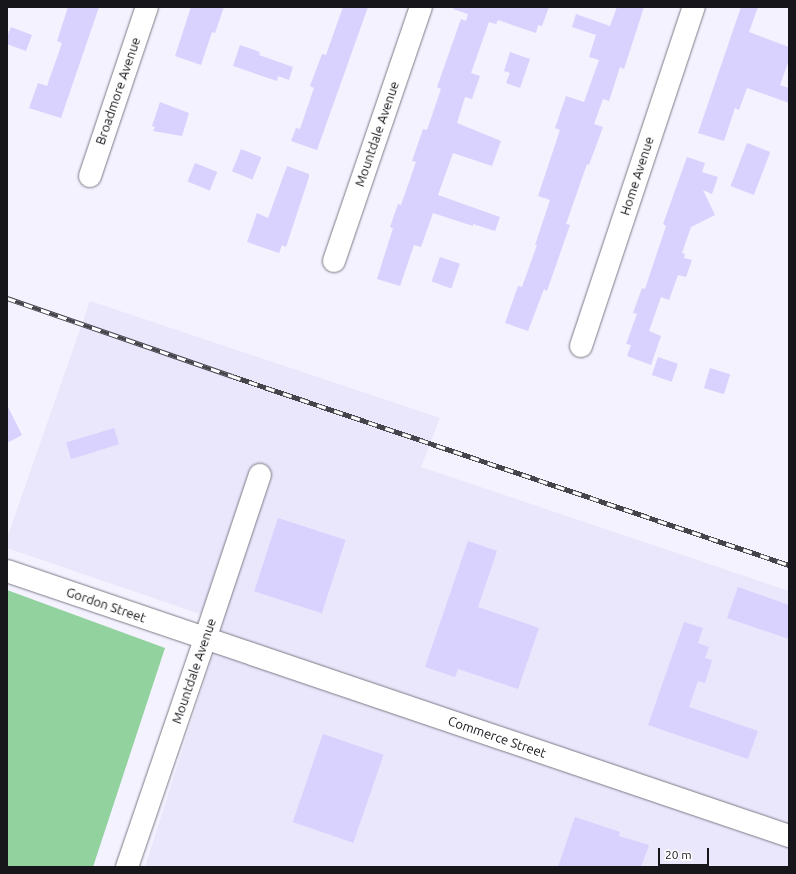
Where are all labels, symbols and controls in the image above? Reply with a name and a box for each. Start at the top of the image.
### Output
street label: Broadmore Avenue [92,35,144,147]
street label: Mountdale Avenue [352,79,402,189]
street label: Home Avenue [617,135,657,217]
street label: Gordon Street [64,584,148,626]
street label: Mountdale Avenue [169,616,219,726]
street label: Commerce Street [446,713,548,761]
scale bar [660,840,711,866]
text: 20 m [665,848,692,861]

